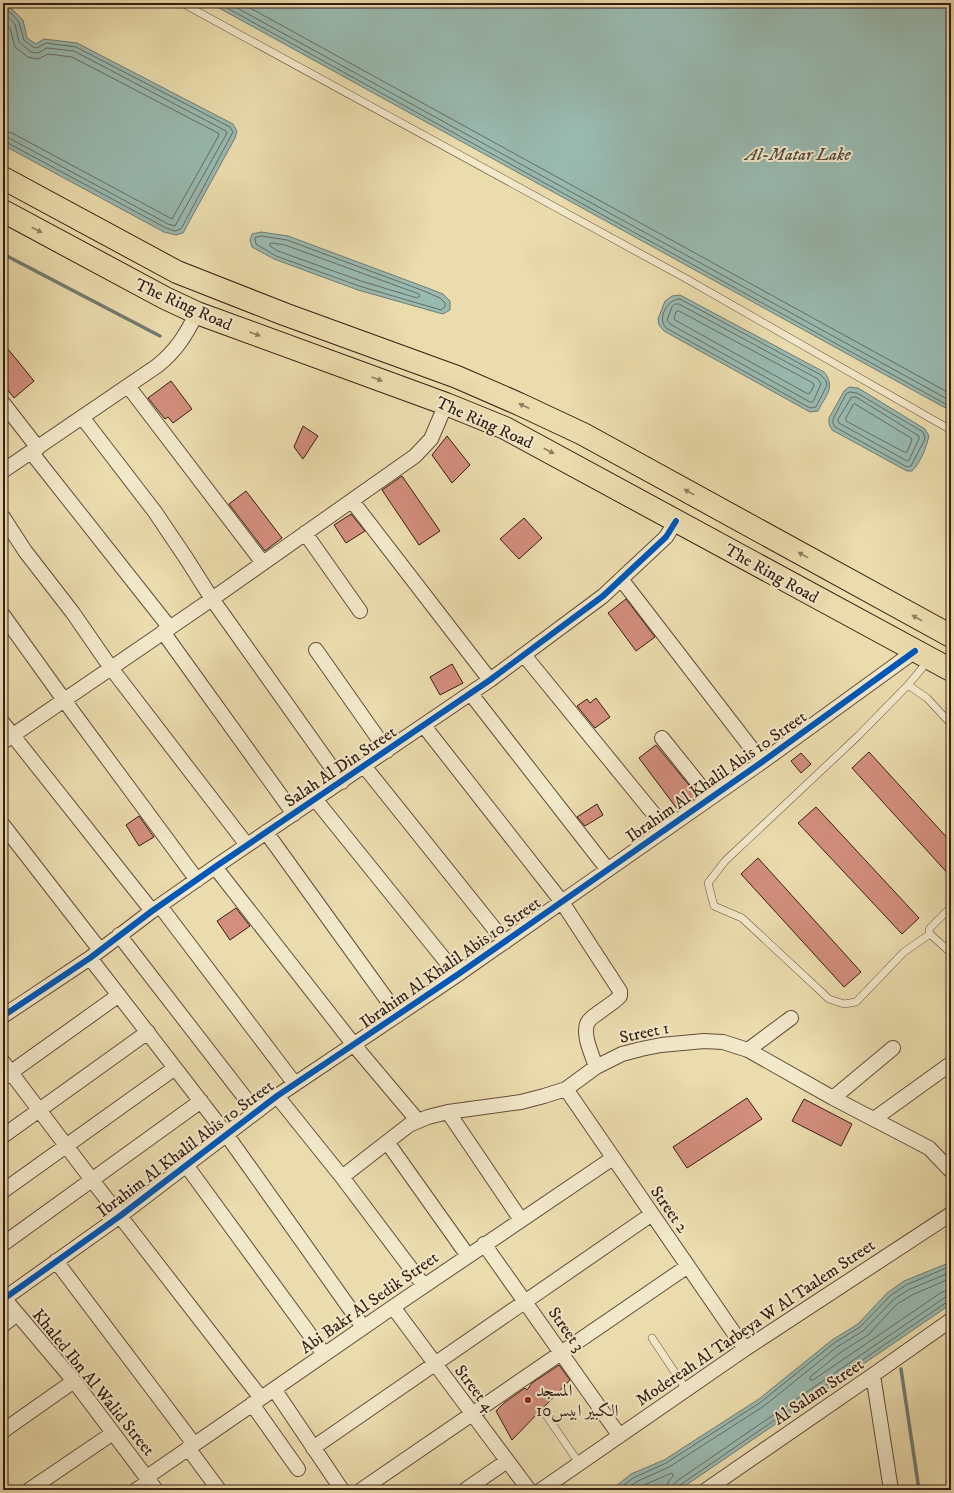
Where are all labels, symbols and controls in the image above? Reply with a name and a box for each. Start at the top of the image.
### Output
water label: Al-Matar Lake [743,144,852,166]
one-way arrow [32,226,43,233]
street label: The Ring Road [132,274,236,336]
one-way arrow [250,332,262,338]
one-way arrow [372,376,384,382]
street label: The Ring Road [433,392,537,454]
one-way arrow [518,403,530,409]
one-way arrow [543,447,554,454]
one-way arrow [683,489,695,496]
street label: The Ring Road [721,539,823,609]
one-way arrow [797,552,809,558]
one-way arrow [911,614,923,621]
street label: Ibrahim Al Khalil Abis 10 Street [622,706,812,848]
street label: Salah Al Din Street [280,721,401,812]
street label: Ibrahim Al Khalil Abis 10 Street [356,892,546,1034]
street label: Street 1 [617,1017,671,1049]
street label: Ibrahim Al Khalil Abis 10 Street [93,1075,279,1222]
street label: Street 2 [645,1182,694,1238]
street label: Modereah Al Tarbeya W Al Taalem Street [632,1234,880,1411]
street label: Abi Bakr Al Sedik Street [296,1246,443,1359]
street label: Street 3 [543,1303,590,1356]
street label: Khaled Ibn Al Walid Street [27,1305,160,1461]
street label: Al Salam Street [769,1353,869,1430]
street label: Street 4 [449,1361,500,1418]
place label: المسجد الكبير ابيس10 [536,1380,619,1422]
marker: المسجد الكبير ابيس10 [523,1395,533,1405]

